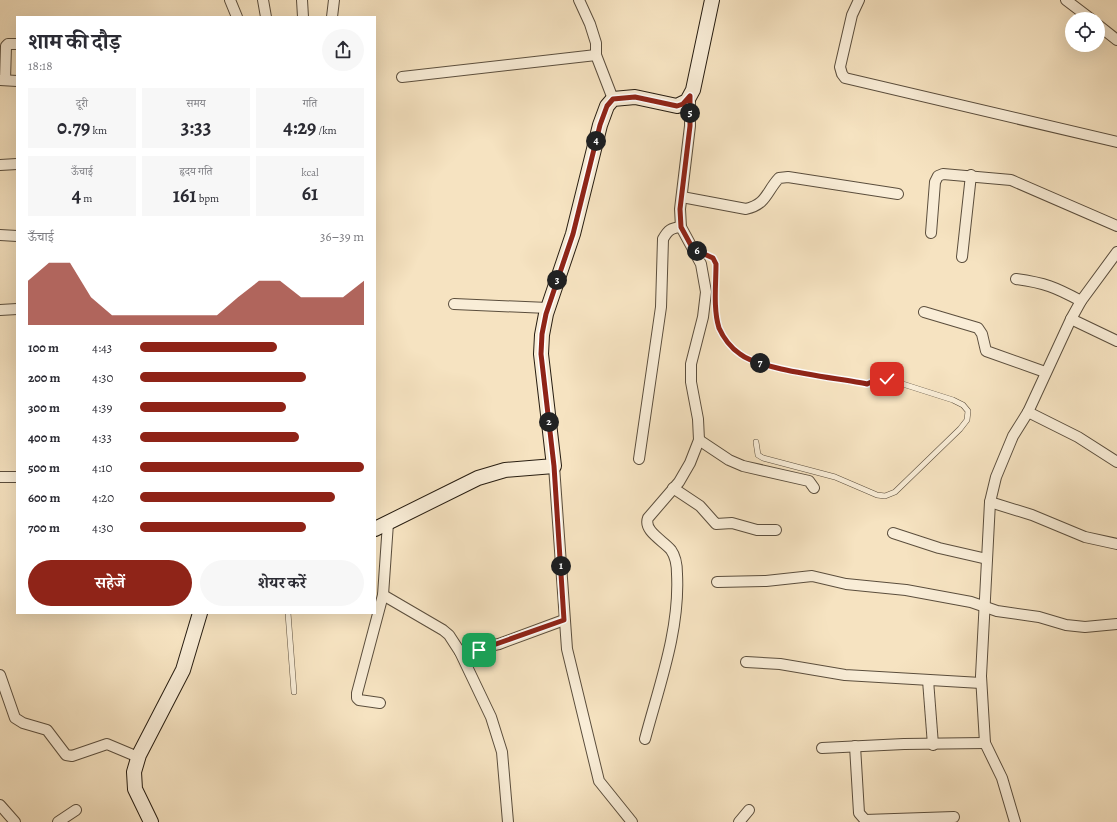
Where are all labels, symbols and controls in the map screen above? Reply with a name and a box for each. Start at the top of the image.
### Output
map controls [1065,12,1105,52]
button: locate [1065,12,1105,52]
text: शाम की दौड़ [28,27,120,57]
button: share [322,29,364,71]
text: 18:18 [28,57,53,74]
text: दूरी [76,96,88,111]
text: समय [186,96,206,111]
text: गति [303,96,317,111]
pin: 5 [680,103,700,123]
text: 5 [688,105,692,120]
text: 0.79 [57,114,90,141]
text: 3:33 [181,114,211,141]
text: 4:29 [283,114,316,141]
text: km [90,123,107,138]
text: /km [316,123,337,138]
pin: 4 [586,131,606,151]
text: 4 [593,133,599,148]
text: ऊँचाई [71,164,93,179]
text: हृदय गति [180,164,213,179]
text: kcal [301,165,319,180]
text: 61 [302,180,318,207]
text: 4 [72,182,81,209]
text: 161 [173,182,196,209]
text: m [81,191,92,206]
text: bpm [196,191,219,206]
text: ऊँचाई [28,228,54,245]
text: 36–39 m [320,228,364,245]
pin: 6 [687,241,707,261]
text: 6 [694,243,700,258]
pin: 3 [547,270,567,290]
text: 3 [555,272,559,287]
text: 100 m [28,339,59,356]
text: 4:43 [92,339,112,356]
pin: 7 [750,353,770,373]
text: 7 [758,355,762,370]
pin [870,362,904,396]
icon: check [876,368,898,390]
text: 200 m [28,369,61,386]
text: 4:30 [92,369,113,386]
text: 300 m [28,399,60,416]
text: 4:39 [92,399,112,416]
pin: 2 [539,412,559,432]
text: 2 [546,414,552,429]
text: 400 m [28,429,60,446]
text: 4:33 [92,429,112,446]
text: 500 m [28,459,60,476]
text: 4:10 [92,459,112,476]
text: 600 m [28,489,60,506]
text: 4:20 [92,489,114,506]
text: 700 m [28,519,60,536]
text: 4:30 [92,519,113,536]
pin: 1 [551,556,571,576]
text: 1 [559,558,563,573]
button: सहेजें [28,560,192,606]
button: शेयर करें [200,560,364,606]
pin [462,633,496,667]
icon: arrive [468,639,490,661]

